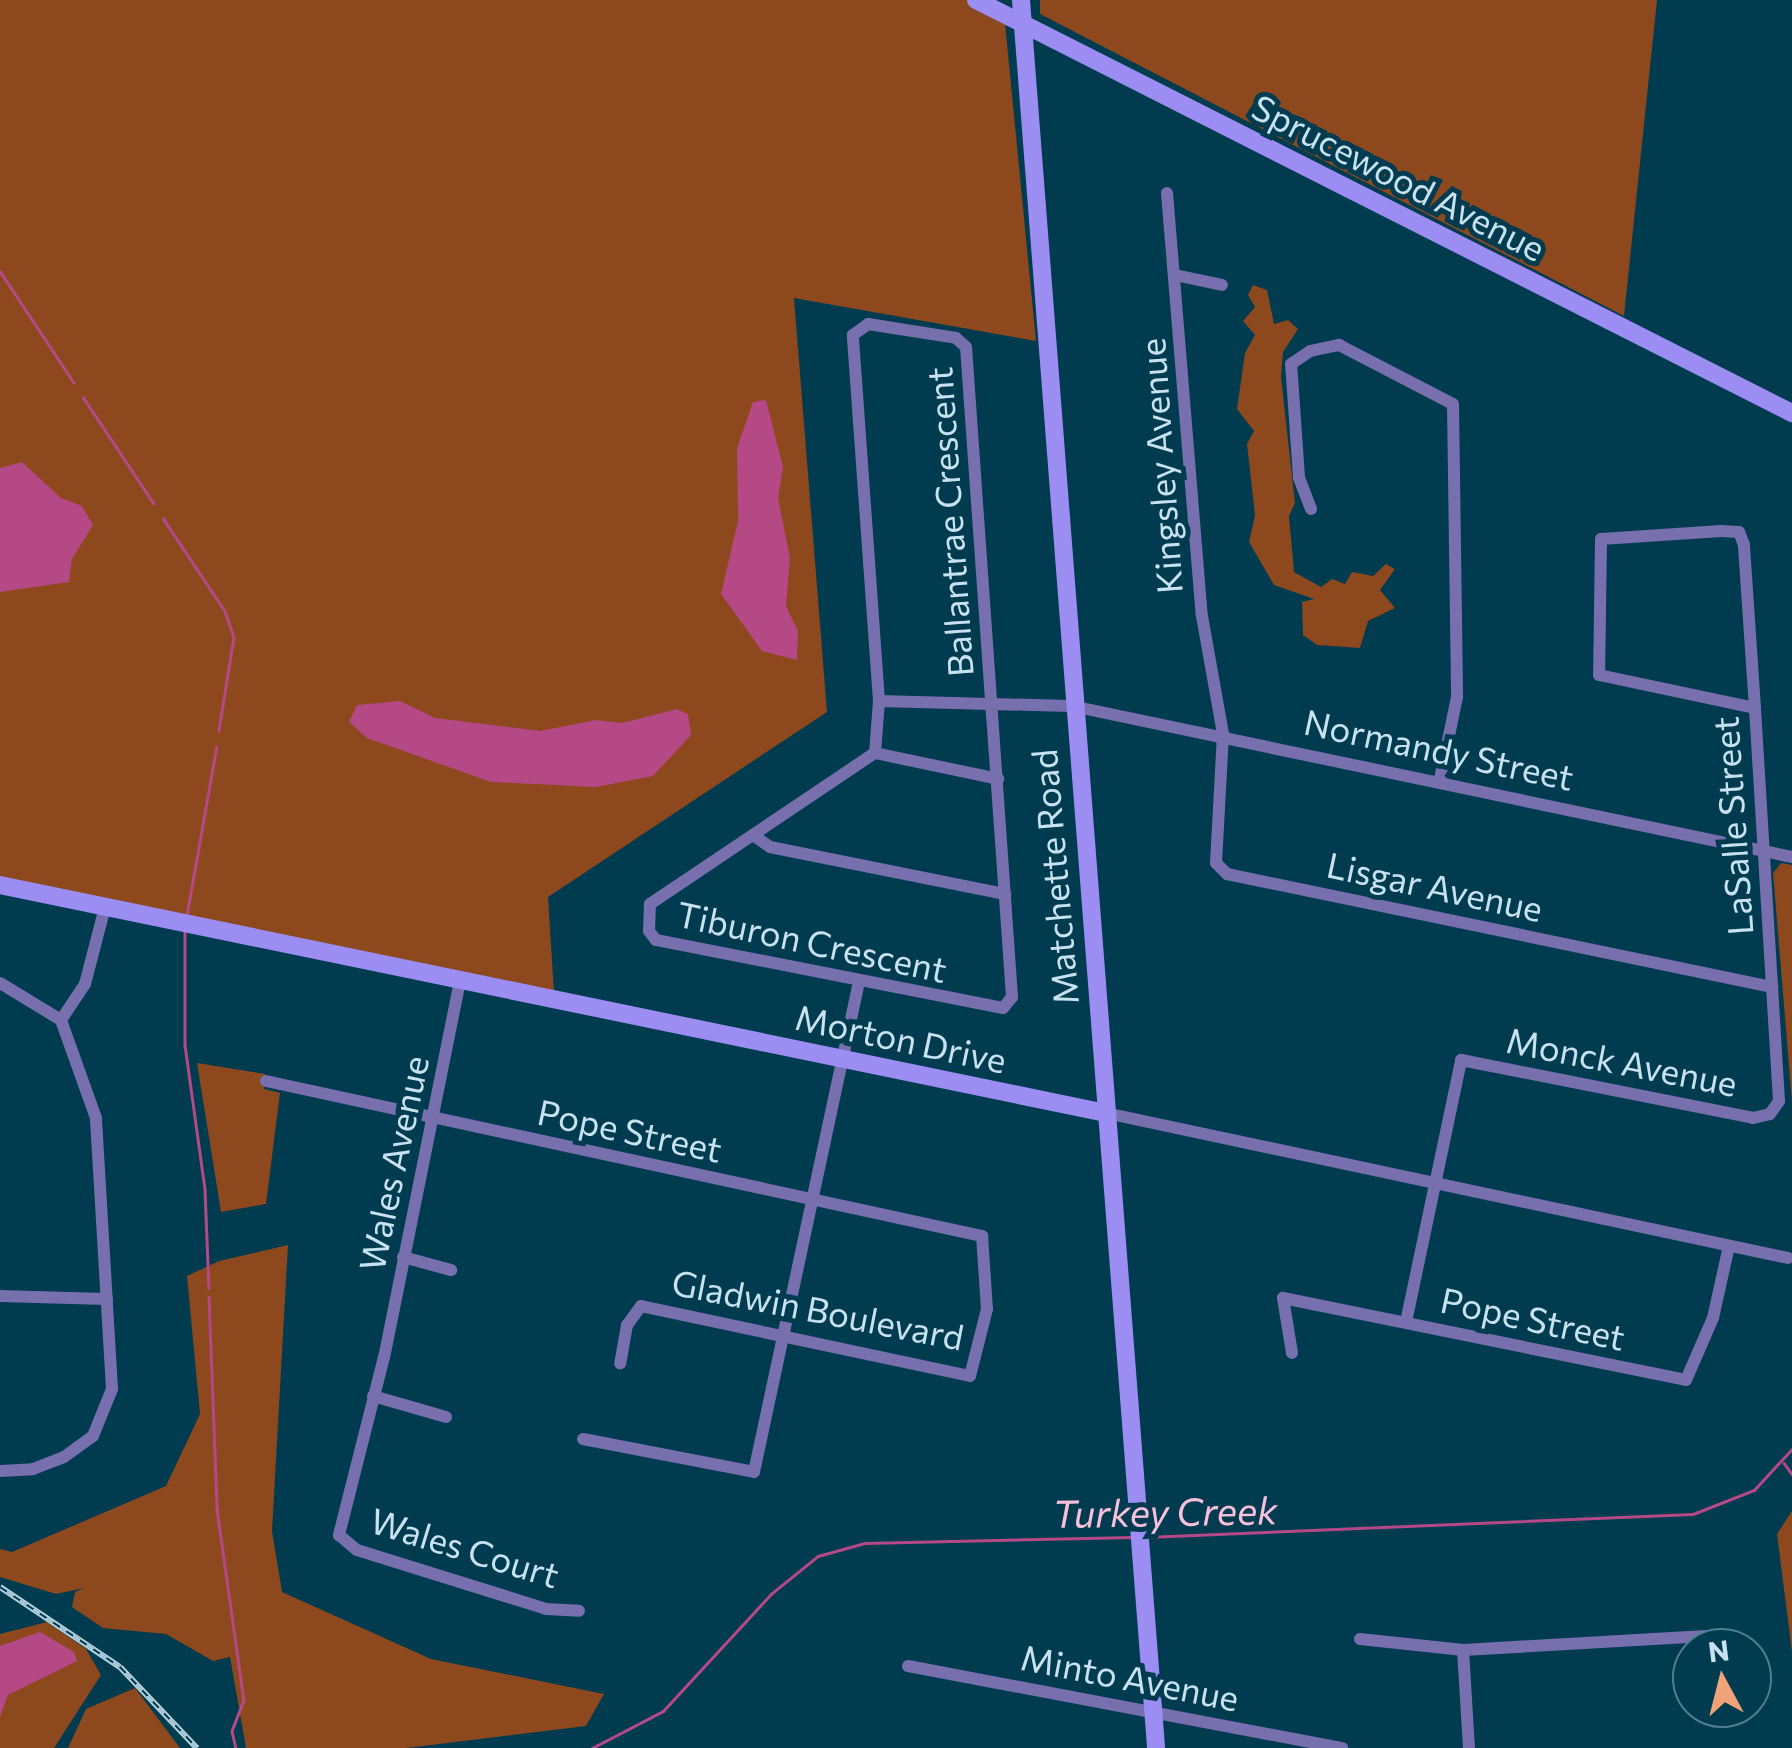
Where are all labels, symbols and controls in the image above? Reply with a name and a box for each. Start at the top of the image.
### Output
street label: Sprucewood Avenue [1246,85,1552,269]
street label: Kingsley Avenue [1130,337,1190,595]
street label: Ballantrae Crescent [917,366,981,678]
street label: Normandy Street [1301,700,1577,798]
street label: LaSalle Street [1703,715,1761,937]
street label: Matchette Road [1022,747,1086,1007]
street label: Lisgar Avenue [1323,843,1547,929]
street label: Tiburon Crescent [673,892,951,990]
street label: Morton Drive [792,995,1010,1081]
street label: Monck Avenue [1503,1018,1741,1104]
street label: Wales Avenue [350,1052,436,1274]
street label: Pope Street [534,1090,726,1170]
street label: Gladwin Boulevard [669,1260,967,1358]
street label: Pope Street [1437,1278,1629,1358]
water label: Turkey Creek [1052,1486,1278,1536]
street label: Wales Court [366,1498,564,1596]
north arrow [1672,1628,1772,1728]
text: N [1706,1632,1731,1668]
street label: Minto Avenue [1018,1635,1242,1719]

